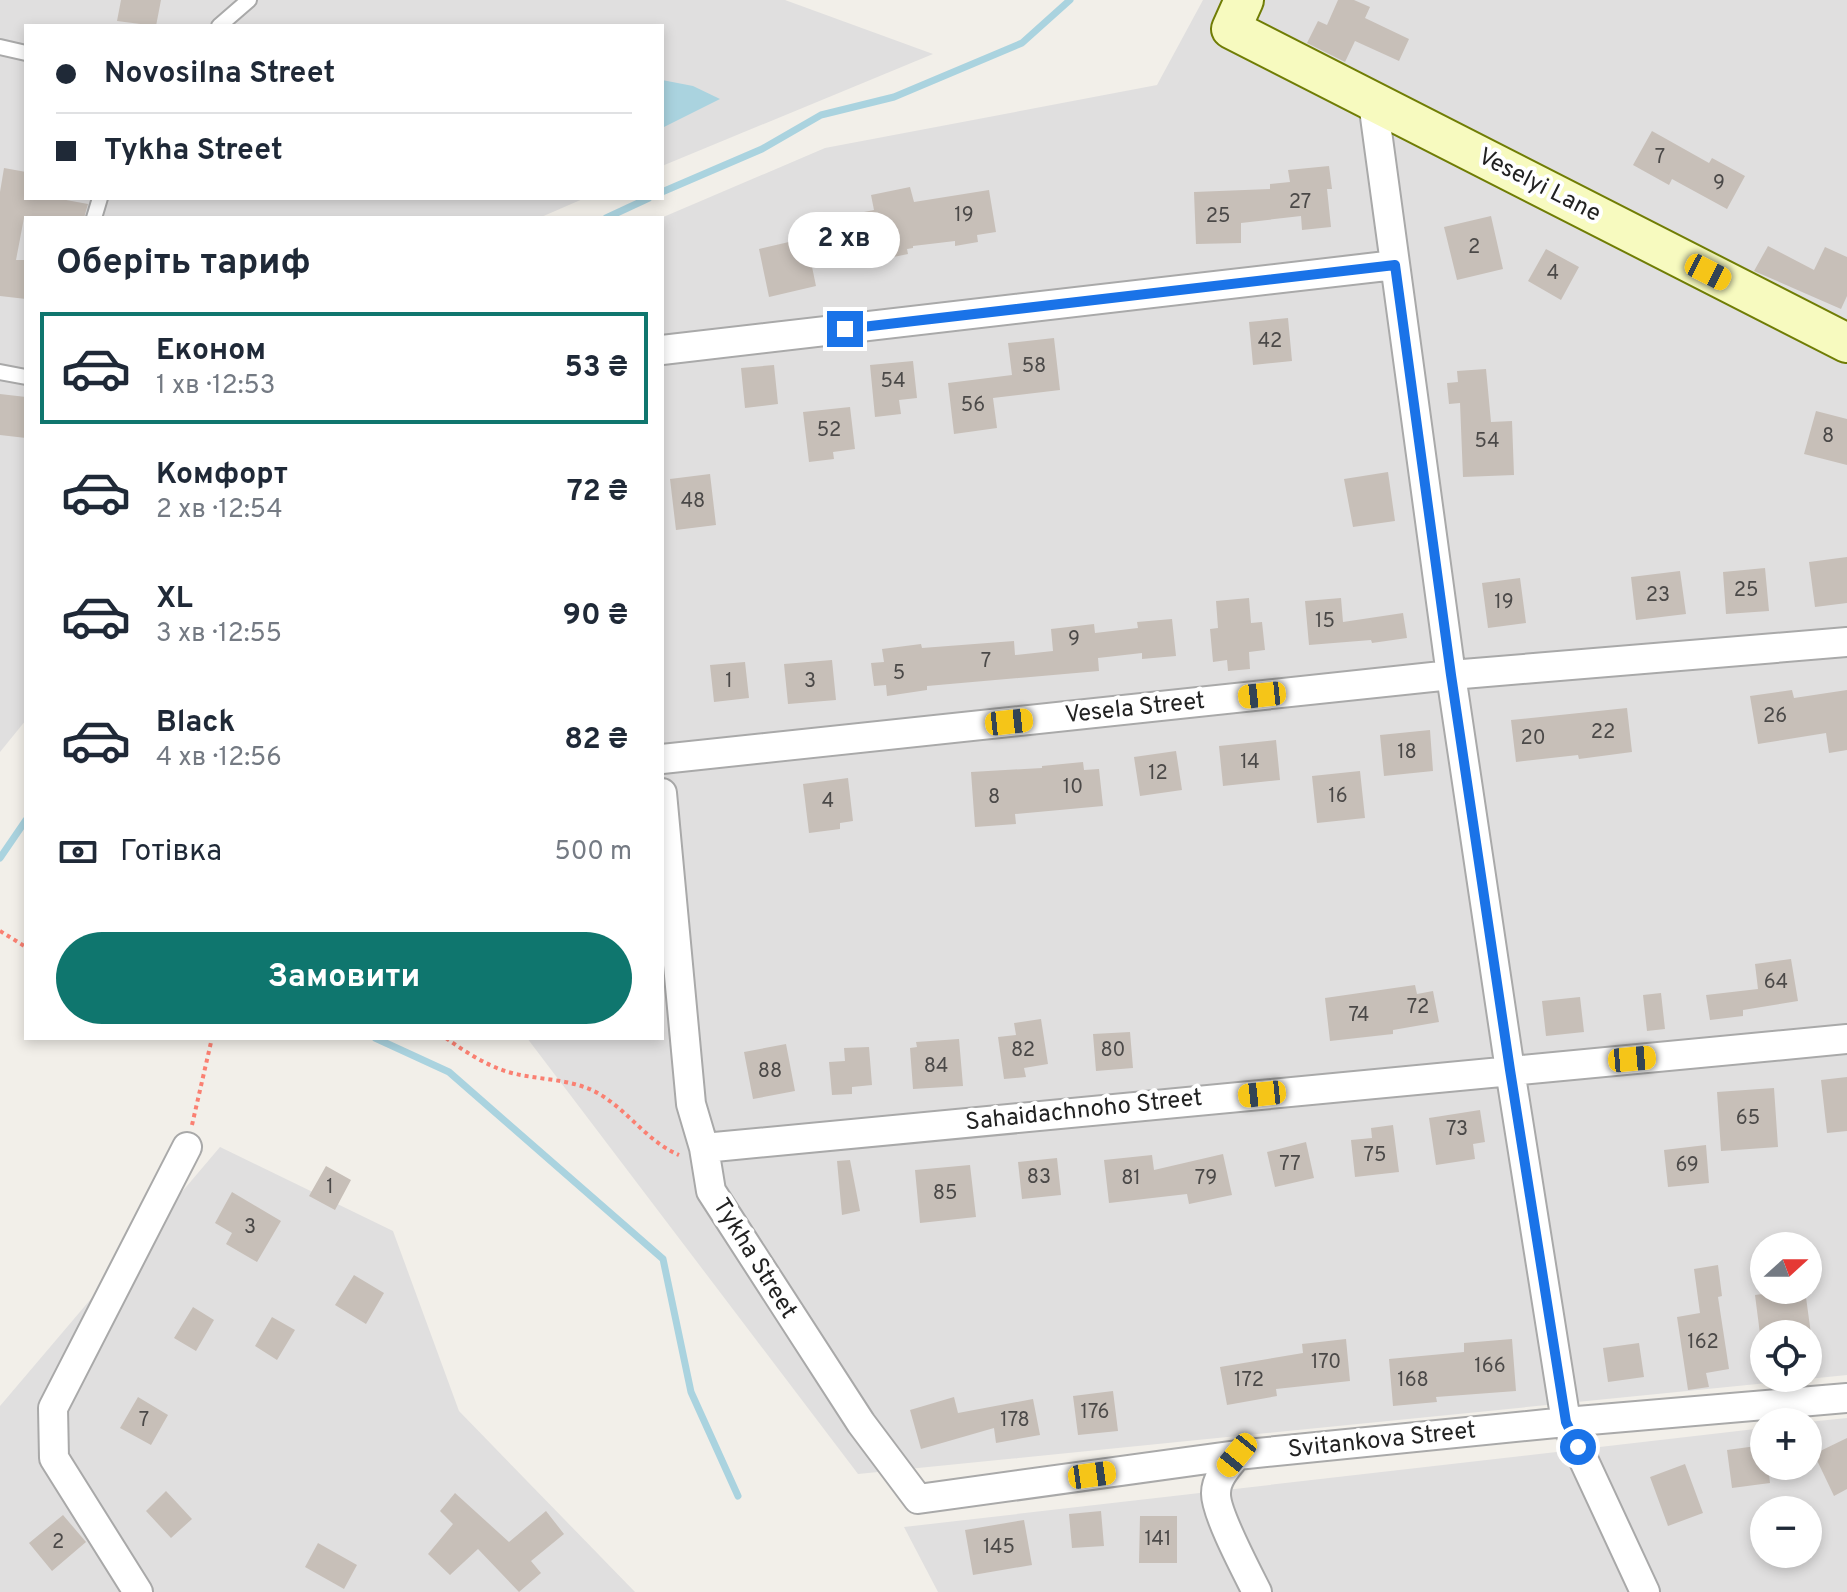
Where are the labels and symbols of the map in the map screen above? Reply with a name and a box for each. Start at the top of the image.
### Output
street label: Veselyi Lane [1473,142,1605,230]
house number: 7 [1655,145,1665,171]
house number: 9 [1713,171,1725,197]
house number: 27 [1289,190,1311,216]
house number: 19 [954,203,974,229]
house number: 25 [1206,204,1230,230]
callout: 2 хв [789,213,901,269]
house number: 2 [1468,235,1480,261]
car [1681,250,1735,294]
house number: 4 [1547,261,1559,287]
route end [827,311,863,347]
house number: 42 [1258,329,1282,355]
house number: 58 [1022,354,1046,380]
house number: 54 [880,369,906,395]
house number: 56 [961,393,985,419]
house number: 52 [817,418,841,444]
house number: 8 [1822,424,1834,450]
house number: 54 [1474,429,1500,455]
house number: 48 [681,489,705,515]
house number: 25 [1734,578,1758,604]
house number: 23 [1646,583,1670,609]
house number: 19 [1494,590,1514,616]
house number: 15 [1315,609,1335,635]
house number: 9 [1068,627,1080,653]
house number: 7 [981,649,991,675]
house number: 5 [893,661,905,687]
house number: 1 [725,669,733,695]
house number: 3 [804,669,816,695]
car [1237,681,1287,709]
street label: Vesela Street [1064,687,1206,731]
house number: 26 [1763,704,1787,730]
car [984,708,1034,736]
house number: 22 [1591,720,1615,746]
house number: 20 [1520,726,1546,752]
house number: 18 [1397,740,1417,766]
house number: 14 [1240,750,1260,776]
house number: 12 [1148,761,1168,787]
house number: 10 [1063,775,1083,801]
house number: 16 [1328,784,1348,810]
house number: 8 [988,785,1000,811]
house number: 4 [822,789,834,815]
house number: 64 [1764,970,1788,996]
house number: 72 [1407,995,1429,1021]
house number: 74 [1349,1003,1369,1029]
house number: 82 [1011,1038,1035,1064]
house number: 80 [1101,1038,1125,1064]
car [1607,1045,1657,1073]
house number: 84 [924,1054,948,1080]
house number: 88 [758,1059,782,1085]
car [1237,1080,1287,1108]
street label: Sahaidachnoho Street [964,1084,1204,1138]
house number: 65 [1736,1106,1760,1132]
house number: 73 [1446,1117,1468,1143]
house number: 75 [1364,1143,1386,1169]
house number: 77 [1279,1152,1301,1178]
house number: 69 [1675,1153,1699,1179]
house number: 83 [1027,1165,1051,1191]
house number: 81 [1121,1166,1141,1192]
house number: 79 [1195,1166,1217,1192]
house number: 1 [326,1175,334,1201]
house number: 85 [933,1181,957,1207]
street label: Tykha Street [705,1193,803,1325]
house number: 3 [244,1215,256,1241]
north arrow [1750,1232,1822,1304]
house number: 162 [1687,1330,1719,1356]
house number: 170 [1311,1350,1341,1376]
house number: 166 [1474,1354,1506,1380]
house number: 172 [1234,1368,1264,1394]
house number: 168 [1397,1368,1429,1394]
house number: 176 [1081,1400,1109,1426]
house number: 7 [139,1408,149,1434]
house number: 178 [1000,1408,1030,1434]
street label: Svitankova Street [1286,1416,1478,1466]
car [1213,1429,1261,1481]
route start [1560,1429,1596,1465]
car [1067,1460,1117,1490]
house number: 141 [1145,1527,1171,1553]
house number: 2 [52,1530,64,1556]
house number: 145 [983,1535,1015,1561]

